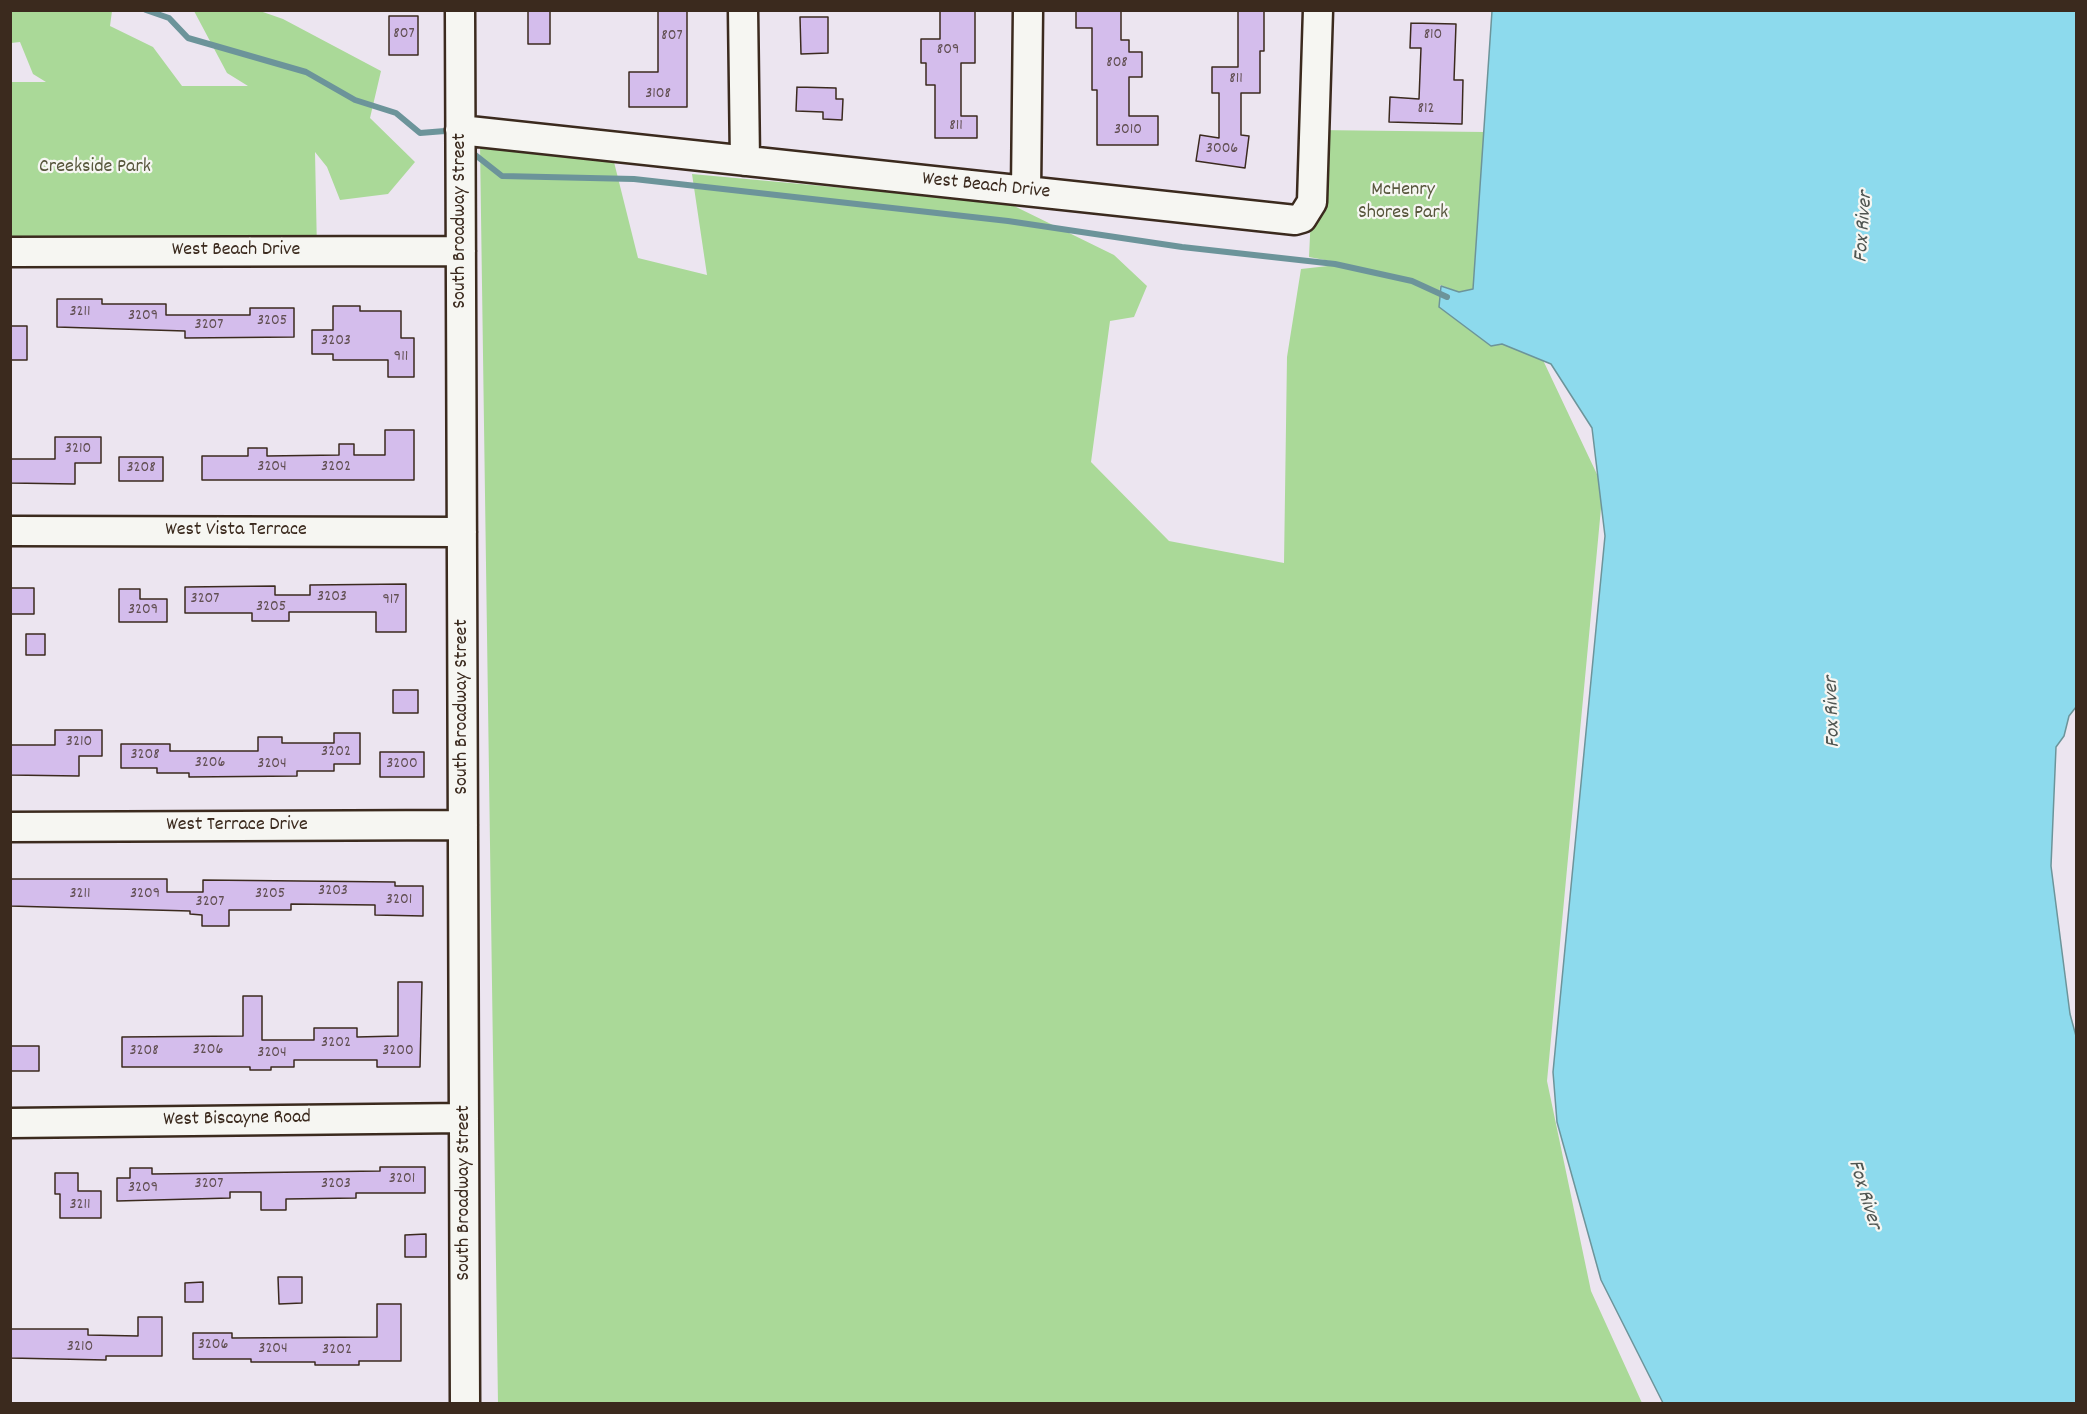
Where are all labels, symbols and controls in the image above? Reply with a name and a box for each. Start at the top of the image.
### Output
house number: 807 [393,25,415,45]
house number: 810 [1424,26,1442,46]
house number: 807 [661,27,683,47]
house number: 809 [937,41,959,61]
house number: 808 [1106,54,1128,74]
house number: 811 [1229,70,1243,90]
house number: 3108 [645,85,671,105]
house number: 812 [1418,100,1434,120]
house number: 811 [949,117,963,137]
house number: 3010 [1114,121,1142,141]
street label: South Broadway Street [449,133,473,309]
house number: 3006 [1206,140,1238,160]
park label: Creekside Park [39,156,151,180]
street label: West Beach Drive [921,168,1051,206]
park label: McHenry Shores Park [1358,179,1448,226]
water label: Fox River [1850,191,1880,263]
street label: West Beach Drive [172,239,300,263]
house number: 3211 [69,303,91,323]
house number: 3209 [128,307,158,327]
house number: 3205 [257,312,287,332]
house number: 3207 [195,316,223,336]
house number: 3203 [321,332,351,352]
house number: 911 [394,348,408,368]
house number: 3210 [65,440,91,460]
house number: 3204 [257,458,287,478]
house number: 3202 [321,458,351,478]
house number: 3208 [126,459,156,479]
street label: West Vista Terrace [165,519,307,543]
house number: 3203 [317,588,347,608]
house number: 3207 [191,590,219,610]
house number: 917 [383,591,399,611]
house number: 3205 [256,598,286,618]
house number: 3209 [128,601,158,621]
street label: South Broadway Street [451,619,475,795]
water label: Fox River [1820,676,1848,748]
house number: 3210 [66,733,92,753]
house number: 3202 [321,743,351,763]
house number: 3208 [130,746,160,766]
house number: 3206 [195,754,225,774]
house number: 3204 [257,755,287,775]
house number: 3200 [386,755,418,775]
street label: West Terrace Drive [166,814,308,838]
house number: 3203 [318,882,348,902]
house number: 3211 [69,885,91,905]
house number: 3209 [130,885,160,905]
house number: 3205 [255,885,285,905]
house number: 3201 [386,891,412,911]
house number: 3207 [196,893,224,913]
house number: 3202 [321,1034,351,1054]
house number: 3206 [193,1041,223,1061]
house number: 3208 [129,1042,159,1062]
house number: 3200 [382,1042,414,1062]
house number: 3204 [257,1044,287,1064]
street label: South Broadway Street [453,1105,477,1281]
street label: West Biscayne Road [163,1107,311,1133]
water label: Fox River [1841,1157,1885,1233]
house number: 3201 [389,1170,415,1190]
house number: 3207 [195,1175,223,1195]
house number: 3203 [321,1175,351,1195]
house number: 3209 [128,1179,158,1199]
house number: 3211 [69,1196,91,1216]
house number: 3206 [198,1336,228,1356]
house number: 3210 [67,1338,93,1358]
house number: 3204 [258,1340,288,1360]
house number: 3202 [322,1341,352,1361]

